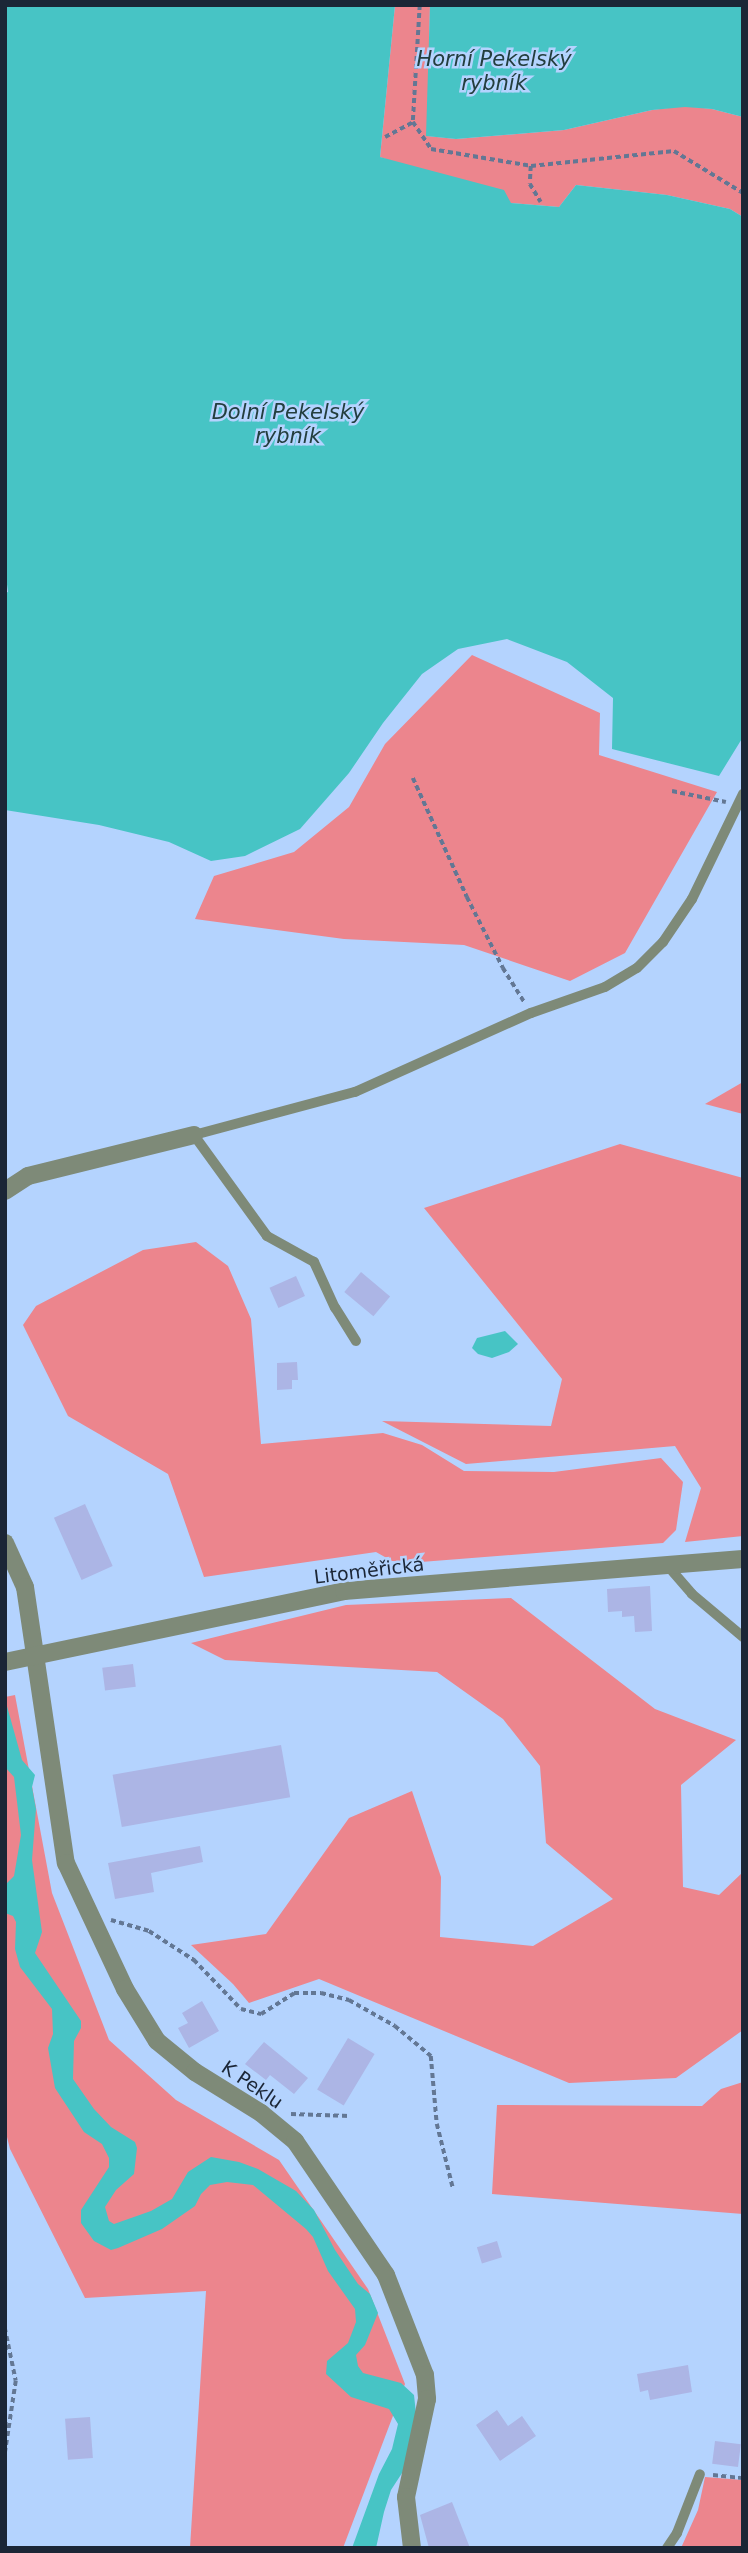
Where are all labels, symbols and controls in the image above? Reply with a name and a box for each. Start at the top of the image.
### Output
water label: Horní Pekelský rybník [416,46,572,96]
water label: Dolní Pekelský rybník [212,399,364,449]
street label: Litoměřická [313,1553,425,1589]
street label: K Peklu [217,2056,287,2114]

